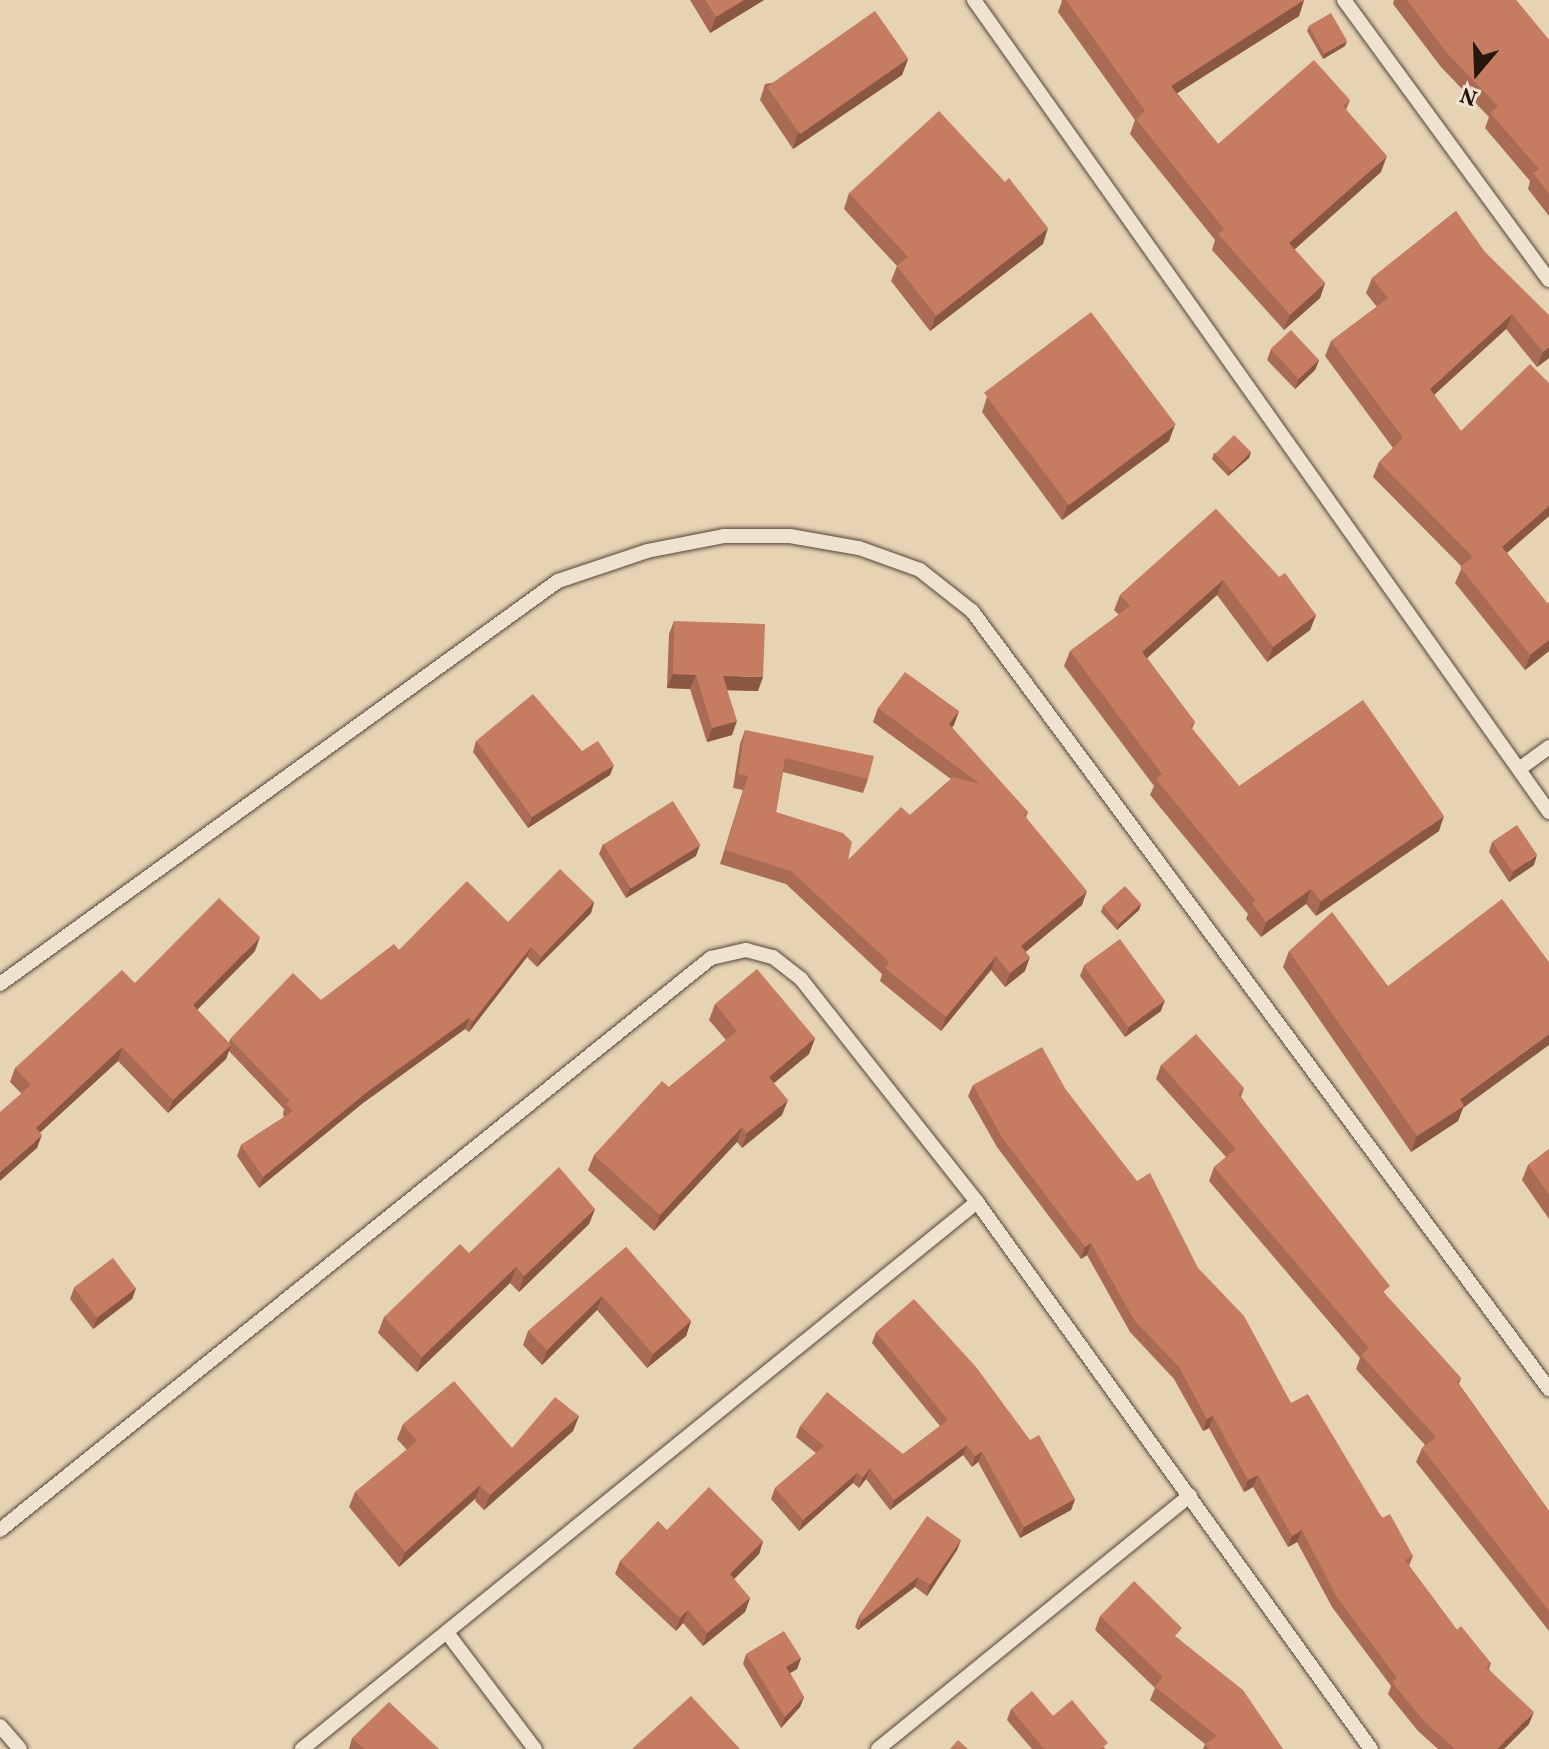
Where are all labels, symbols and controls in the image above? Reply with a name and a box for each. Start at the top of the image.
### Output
north arrow [1437,32,1517,112]
text: N [1456,78,1482,112]

